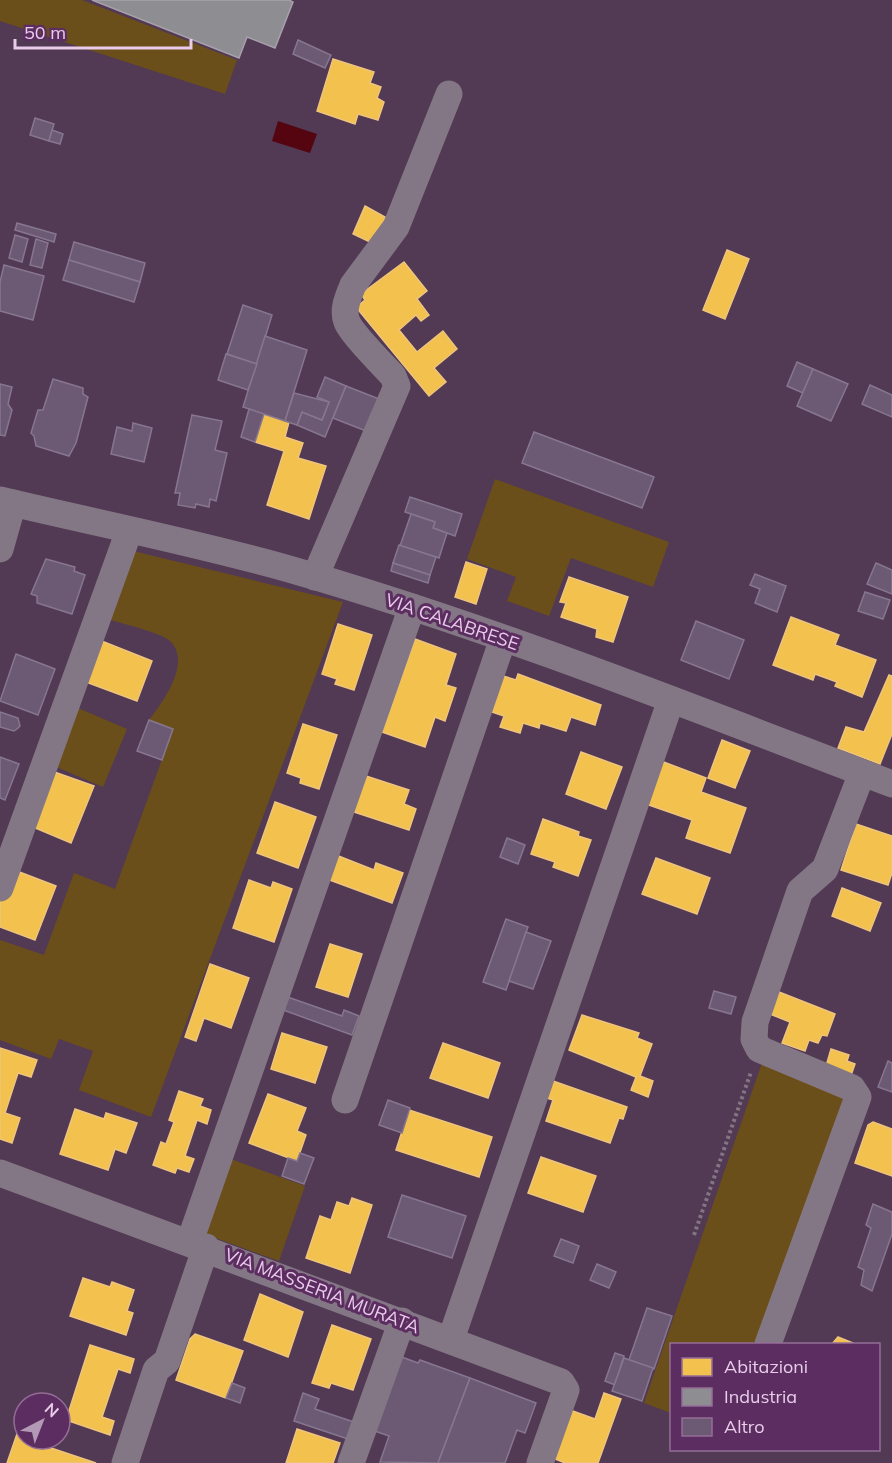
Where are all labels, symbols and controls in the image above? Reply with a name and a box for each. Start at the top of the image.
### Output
scale bar [15,12,190,50]
text: 50 m [24,21,66,44]
street label: VIA CALABRESE [382,588,522,655]
street label: VIA MASSERIA MURATA [221,1243,423,1338]
legend [670,1343,880,1451]
text: Abitazioni [724,1355,808,1378]
text: Industria [724,1385,797,1408]
north arrow [12,1391,72,1451]
text: N [41,1398,63,1421]
text: Altro [724,1415,765,1438]

